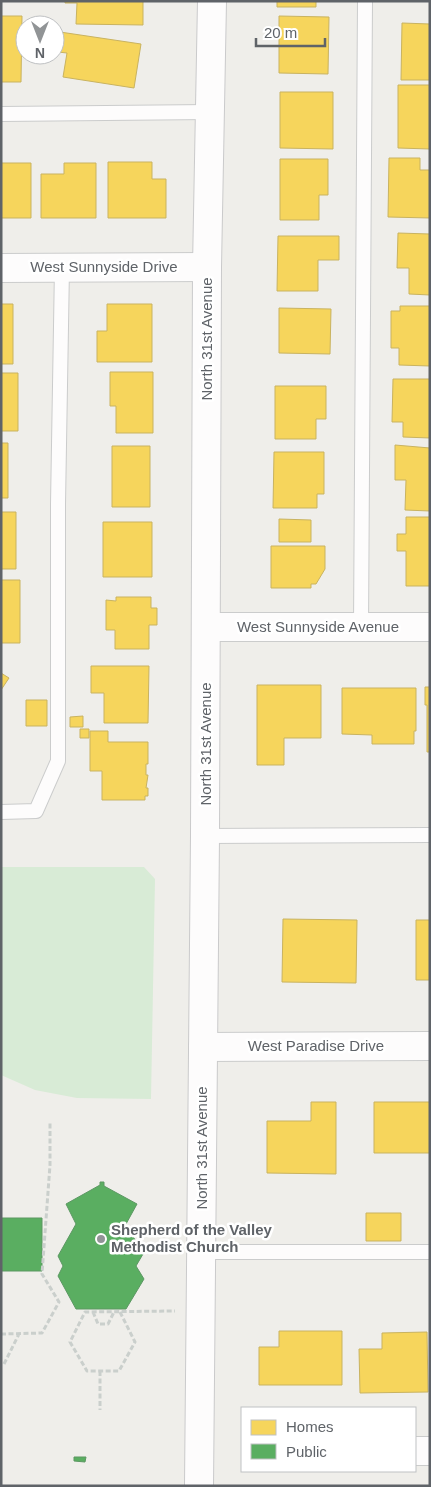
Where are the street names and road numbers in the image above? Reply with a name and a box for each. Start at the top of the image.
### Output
street label: West Sunnyside Drive [30,258,178,275]
street label: North 31st Avenue [198,277,215,401]
street label: West Sunnyside Avenue [237,618,399,635]
street label: North 31st Avenue [197,682,214,806]
street label: West Paradise Drive [248,1037,384,1054]
street label: North 31st Avenue [193,1086,210,1210]

